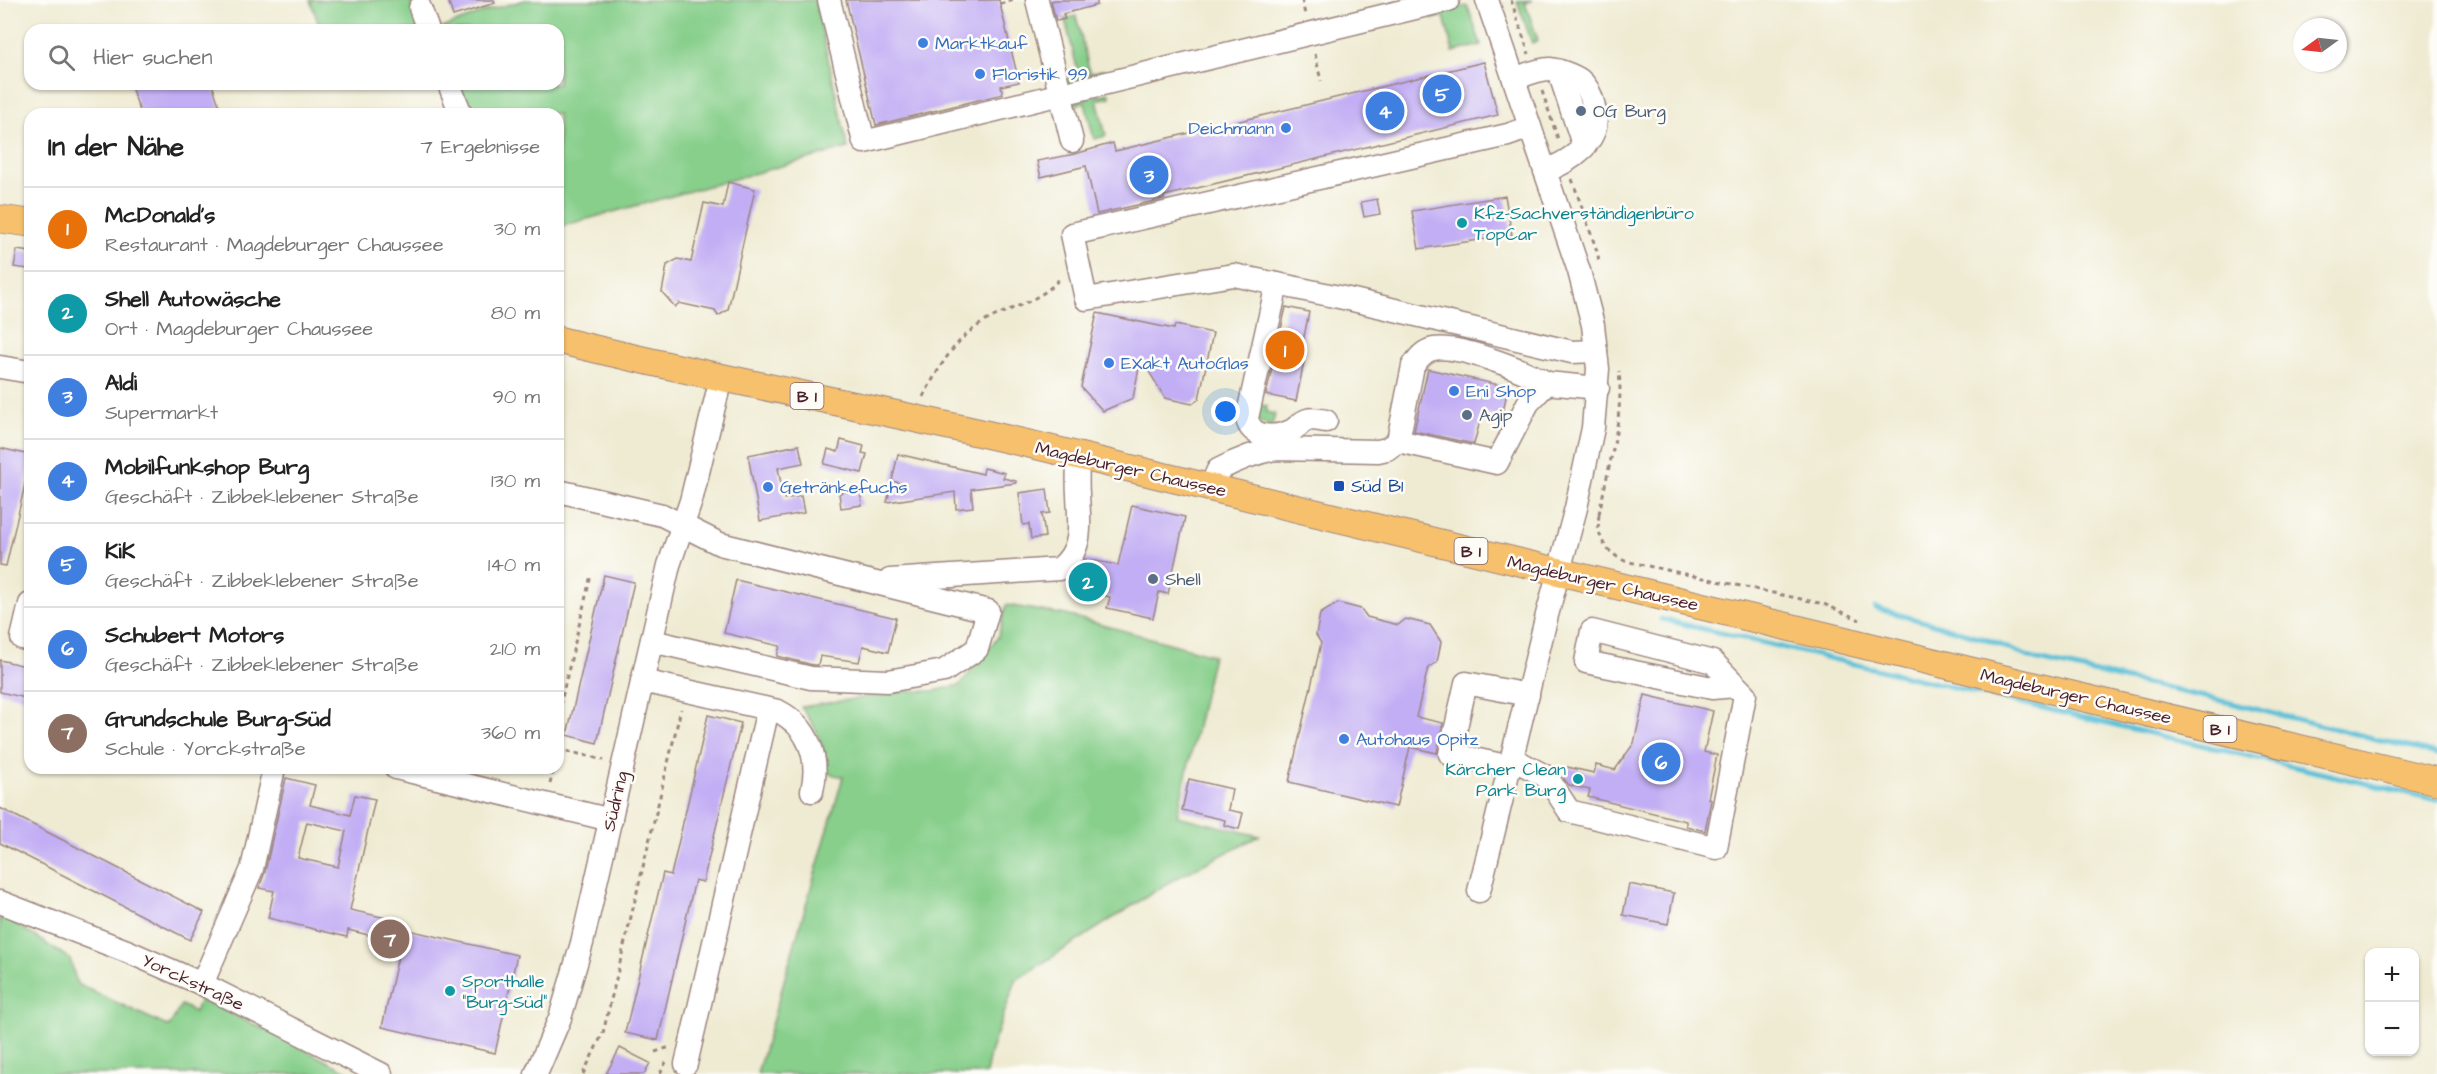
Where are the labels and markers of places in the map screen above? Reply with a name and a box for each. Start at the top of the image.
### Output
place label: Marktkauf [935,31,1028,56]
marker: Marktkauf [916,36,930,50]
place label: Floristik 99 [992,62,1088,87]
marker: Floristik 99 [973,67,987,81]
pin: 5 [1422,72,1462,116]
pin: 4 [1366,88,1404,134]
place label: OG Burg [1593,99,1666,125]
marker: OG Burg [1574,104,1588,118]
place label: Deichmann [1188,116,1274,141]
marker: Deichmann [1279,121,1293,135]
pin: 3 [1130,152,1168,198]
place label: Kfz-Sachverständigenbüro TopCar [1474,201,1694,247]
marker: Kfz-Sachverständigenbüro TopCar [1455,216,1469,230]
pin: 1 [1266,328,1304,372]
place label: EXakt AutoGlas [1121,351,1249,376]
marker: EXakt AutoGlas [1102,356,1116,370]
place label: Eni Shop [1466,379,1536,404]
marker: Eni Shop [1447,384,1461,398]
place label: Agip [1479,403,1513,429]
marker: Agip [1460,408,1474,422]
place label: Süd B1 [1351,474,1403,499]
place label: Getränkefuchs [780,475,908,500]
marker: Süd B1 [1332,479,1346,493]
marker: Getränkefuchs [761,480,775,494]
pin: 2 [1068,560,1108,604]
place label: Shell [1165,567,1201,592]
marker: Shell [1146,572,1160,586]
place label: Autohaus Opitz [1356,727,1479,752]
marker: Autohaus Opitz [1337,732,1351,746]
pin: 6 [1642,740,1680,784]
place label: Kärcher Clean Park Burg [1445,757,1566,804]
marker: Kärcher Clean Park Burg [1571,772,1585,786]
pin: 7 [370,916,410,962]
place label: Sporthalle "Burg-Süd" [462,969,547,1016]
marker: Sporthalle "Burg-Süd" [443,984,457,998]

